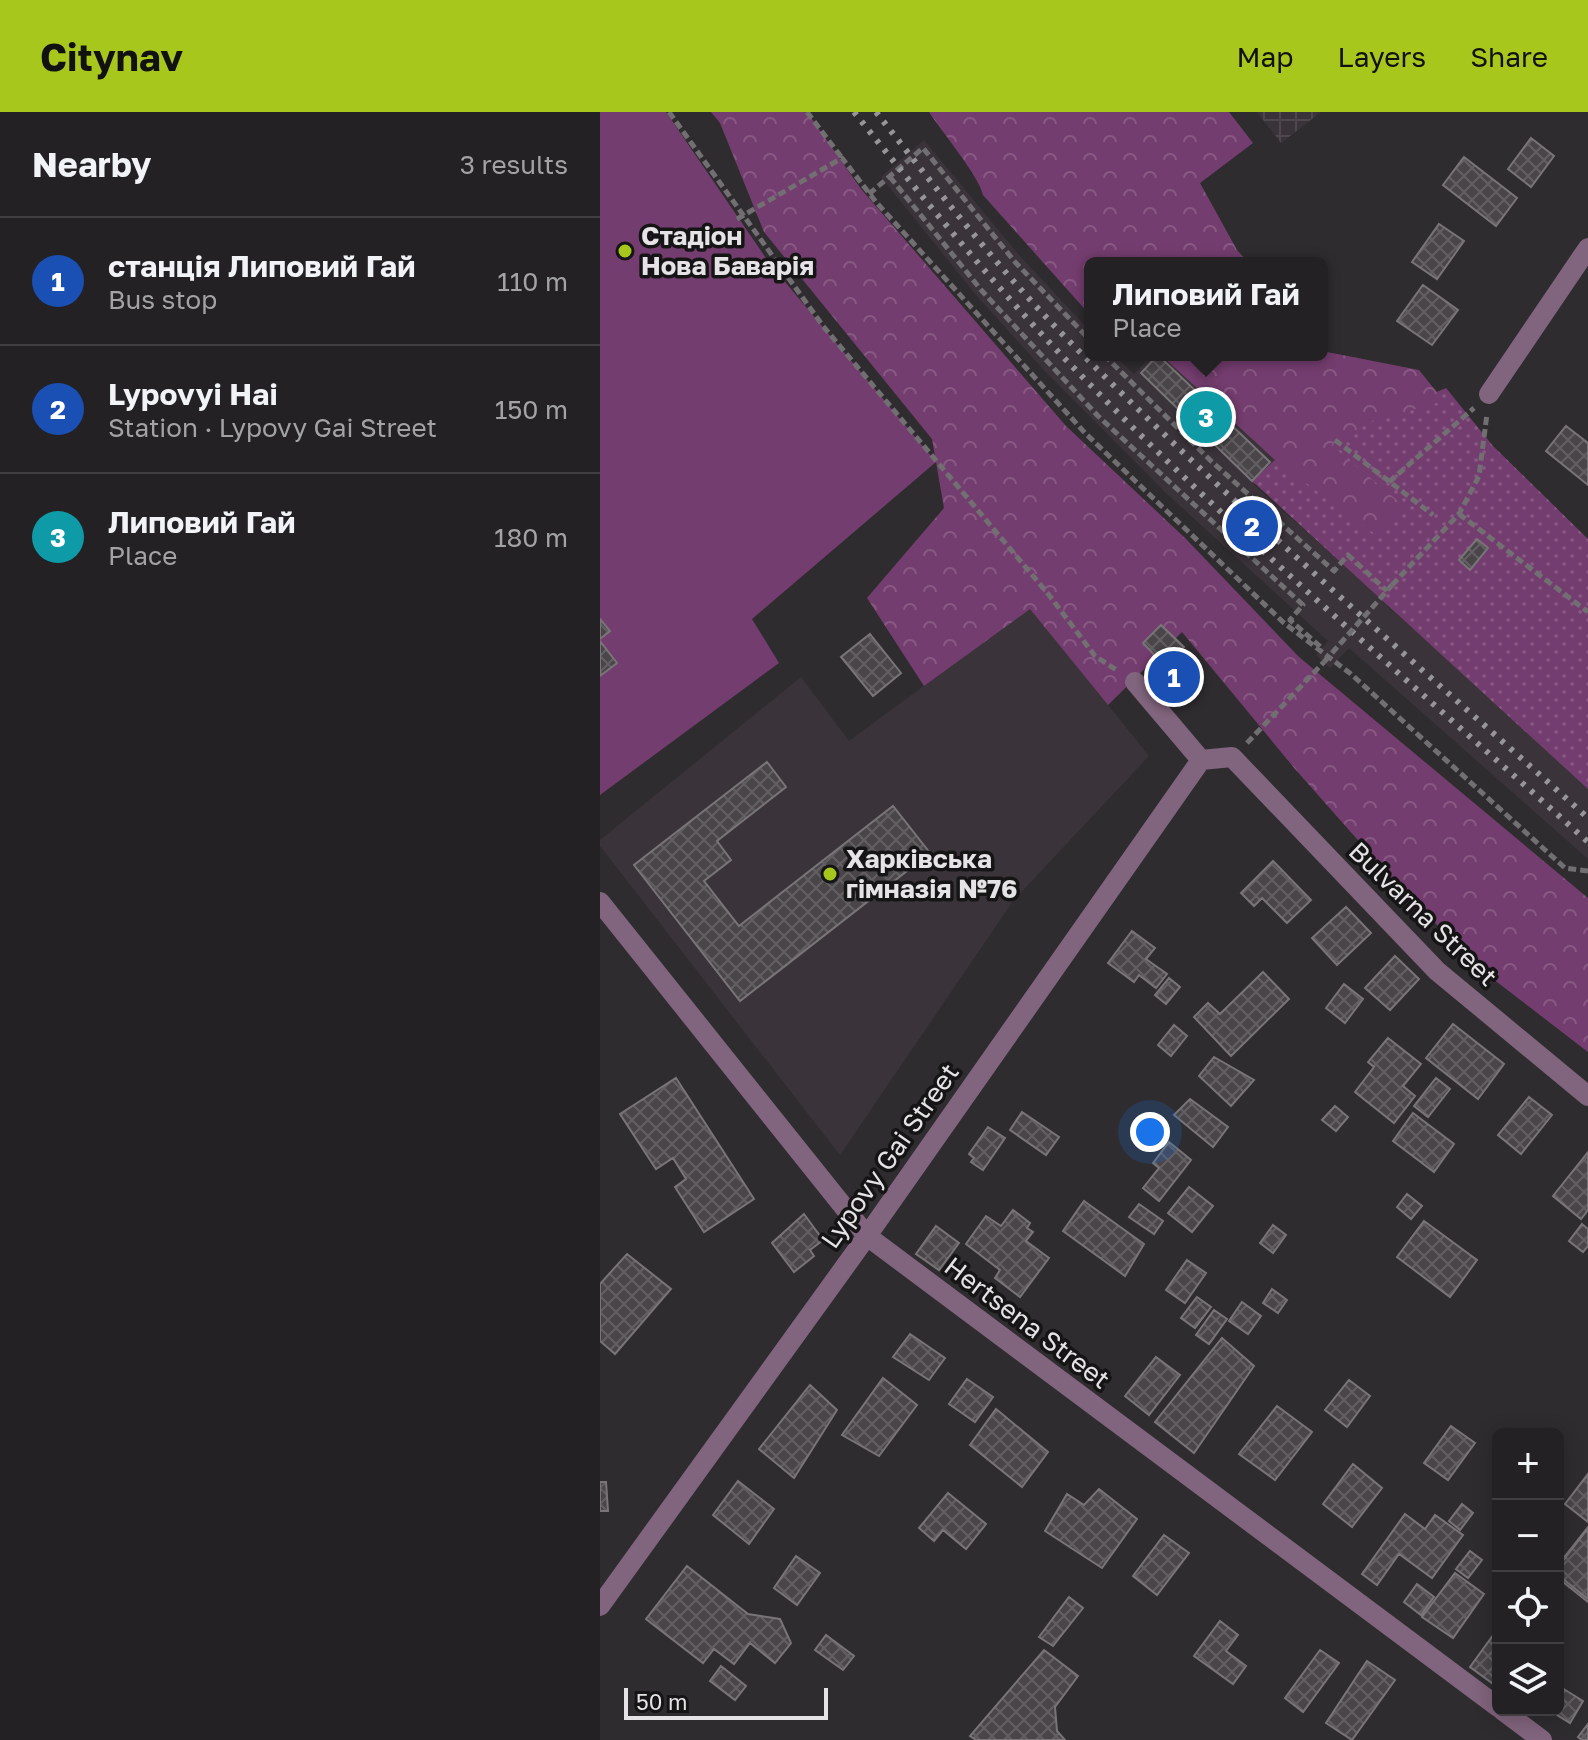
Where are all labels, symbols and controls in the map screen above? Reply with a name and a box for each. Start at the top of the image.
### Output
text: Citynav [40,34,183,79]
text: Map [1236,40,1294,73]
text: Layers [1338,40,1426,73]
text: Share [1470,40,1548,73]
text: Nearby [32,144,152,184]
text: 3 results [460,149,568,180]
place label: Стадіон Нова Баварія [641,220,814,281]
marker: Стадіон Нова Баварія [616,242,634,260]
text: станція Липовий Гай [108,248,415,284]
popup [1084,257,1328,361]
text: 1 [51,266,65,297]
text: 110 m [497,266,568,297]
text: Липовий Гай [1112,276,1300,312]
text: Bus stop [108,284,217,315]
text: Place [1112,312,1182,343]
text: Lypovyi Hai [108,376,278,412]
pin: 3 [1180,387,1232,447]
text: 2 [50,394,66,425]
text: 150 m [495,394,568,425]
text: Station · Lypovy Gai Street [108,412,437,443]
pin: 2 [1226,496,1278,556]
text: Липовий Гай [108,504,295,540]
text: 3 [50,522,66,553]
text: 180 m [494,522,568,553]
text: Place [108,540,177,571]
pin: 1 [1148,647,1200,707]
street label: Bulvarna Street [1343,835,1504,992]
place label: Харківська гімназія №76 [846,843,1018,904]
marker: Харківська гімназія №76 [821,865,839,883]
street label: Lypovy Gai Street [814,1057,965,1254]
your location [1130,1112,1170,1152]
street label: Hertsena Street [939,1250,1116,1395]
map controls [1492,1428,1564,1716]
button: + [1492,1428,1564,1500]
button: − [1492,1500,1564,1572]
button: locate [1492,1572,1564,1644]
button: layers [1492,1644,1564,1716]
scale bar [624,1684,828,1720]
text: 50 m [636,1688,687,1715]

